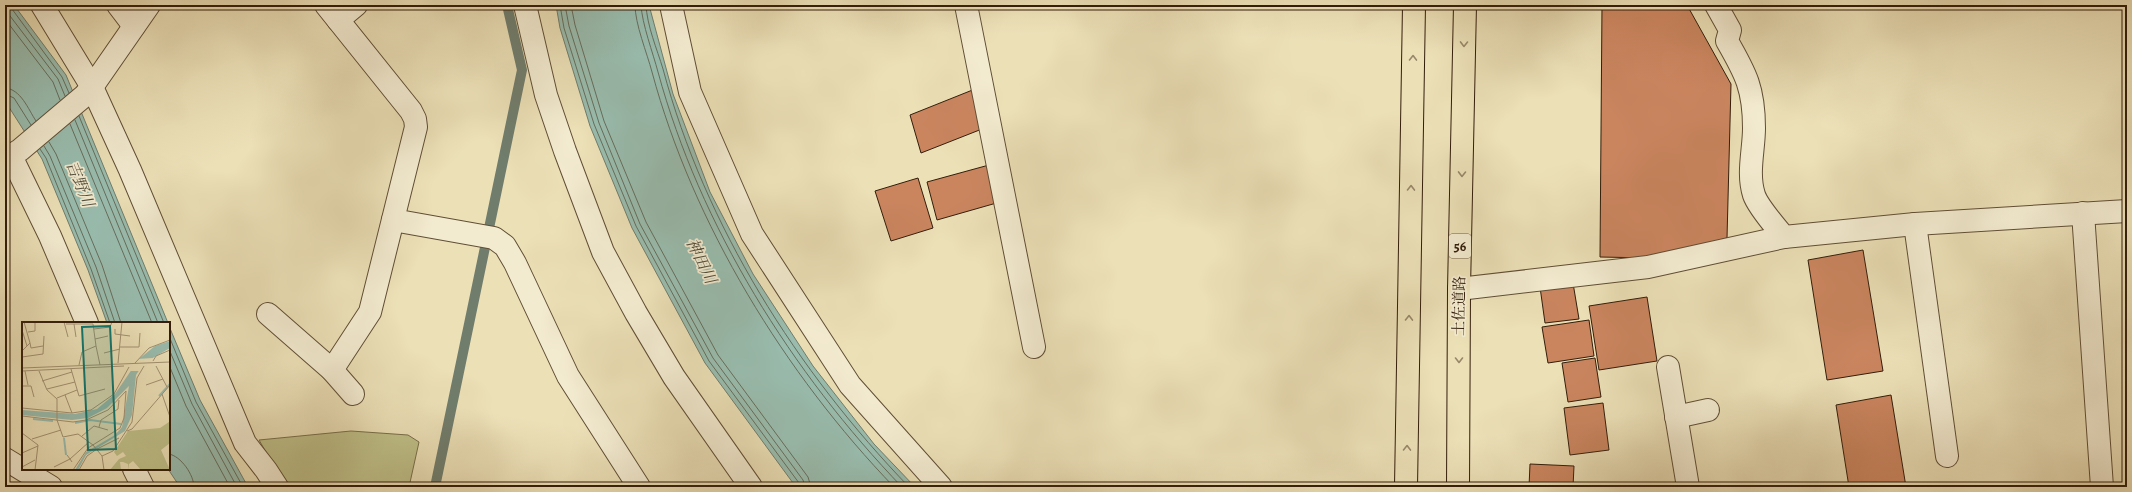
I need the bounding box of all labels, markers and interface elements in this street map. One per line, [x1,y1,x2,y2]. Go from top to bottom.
one-way arrow [1460,41,1469,47]
one-way arrow [1409,55,1417,61]
water label: 吉野川 [61,158,100,212]
one-way arrow [1458,171,1466,177]
one-way arrow [1407,185,1415,191]
road number: 56 [1449,234,1471,258]
water label: 神田川 [681,235,722,289]
street label: 土佐道路 [1448,276,1470,336]
one-way arrow [1405,315,1413,321]
inset map [22,322,170,470]
one-way arrow [1455,357,1463,363]
one-way arrow [1403,445,1411,451]

